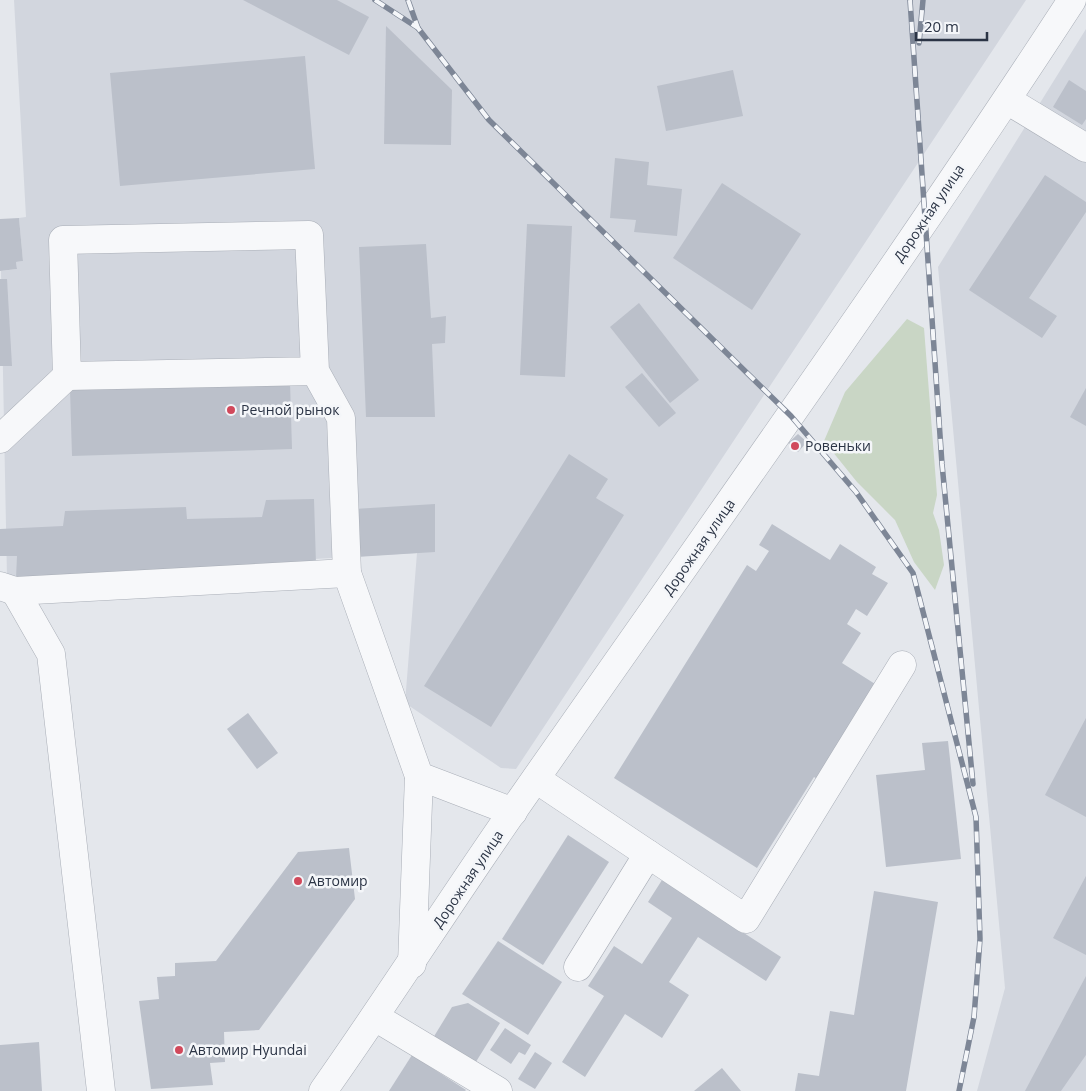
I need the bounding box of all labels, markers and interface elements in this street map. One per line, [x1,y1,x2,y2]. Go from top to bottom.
scale bar [916,10,987,42]
text: 20 m [924,16,959,36]
street label: Дорожная улица [889,160,968,265]
place label: Речной рынок [241,400,340,419]
marker: Речной рынок [225,404,237,416]
place label: Ровеньки [805,436,871,455]
marker: Ровеньки [789,440,801,452]
street label: Дорожная улица [658,495,739,599]
street label: Дорожная улица [428,826,507,931]
place label: Автомир [308,871,368,890]
marker: Автомир [292,875,304,887]
place label: Автомир Hyundai [189,1040,307,1059]
marker: Автомир Hyundai [173,1044,185,1056]

